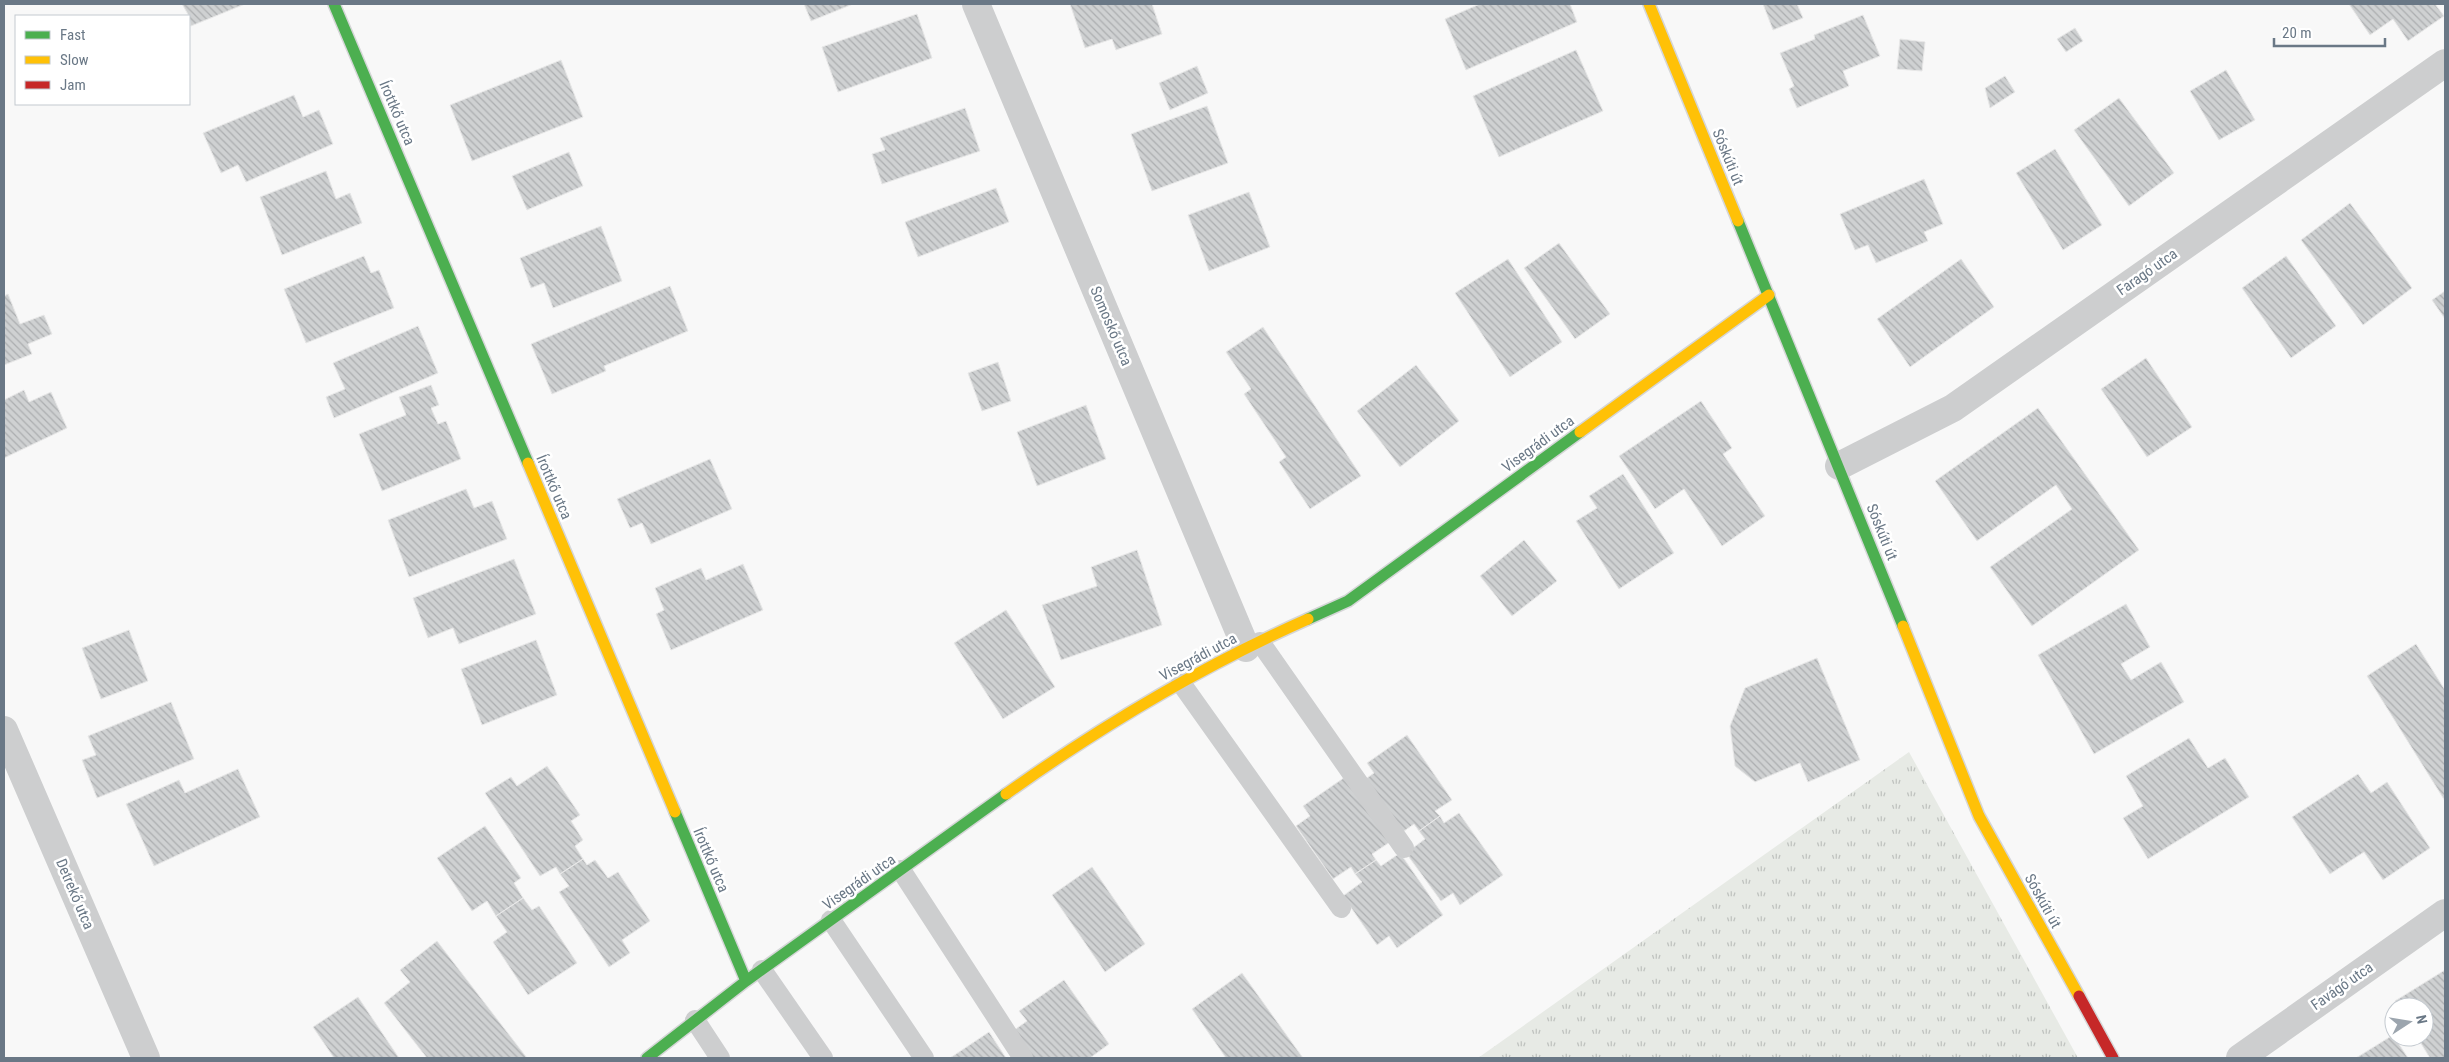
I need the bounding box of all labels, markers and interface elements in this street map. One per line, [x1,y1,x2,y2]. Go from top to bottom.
legend [15,15,190,105]
scale bar [2274,15,2385,47]
text: 20 m [2282,24,2312,42]
text: Fast [60,26,85,44]
text: Slow [60,51,89,69]
text: Jam [60,76,86,94]
street label: Írottkő utca [375,78,419,148]
street label: Sóskúti út [1709,126,1747,188]
street label: Faragó utca [2113,245,2181,299]
street label: Somoskő utca [1086,284,1136,368]
street label: Visegrádi utca [1498,412,1578,476]
street label: Írottkő utca [532,452,576,522]
street label: Sóskúti út [1863,501,1901,563]
street label: Visegrádi utca [1156,629,1240,685]
street label: Írottkő utca [689,825,733,895]
street label: Visegrádi utca [819,850,899,914]
street label: Detrekő utca [52,856,98,932]
street label: Sóskúti út [2021,871,2065,931]
street label: Favágó utca [2307,958,2377,1014]
north arrow [2384,997,2434,1047]
text: N [2413,1013,2430,1025]

